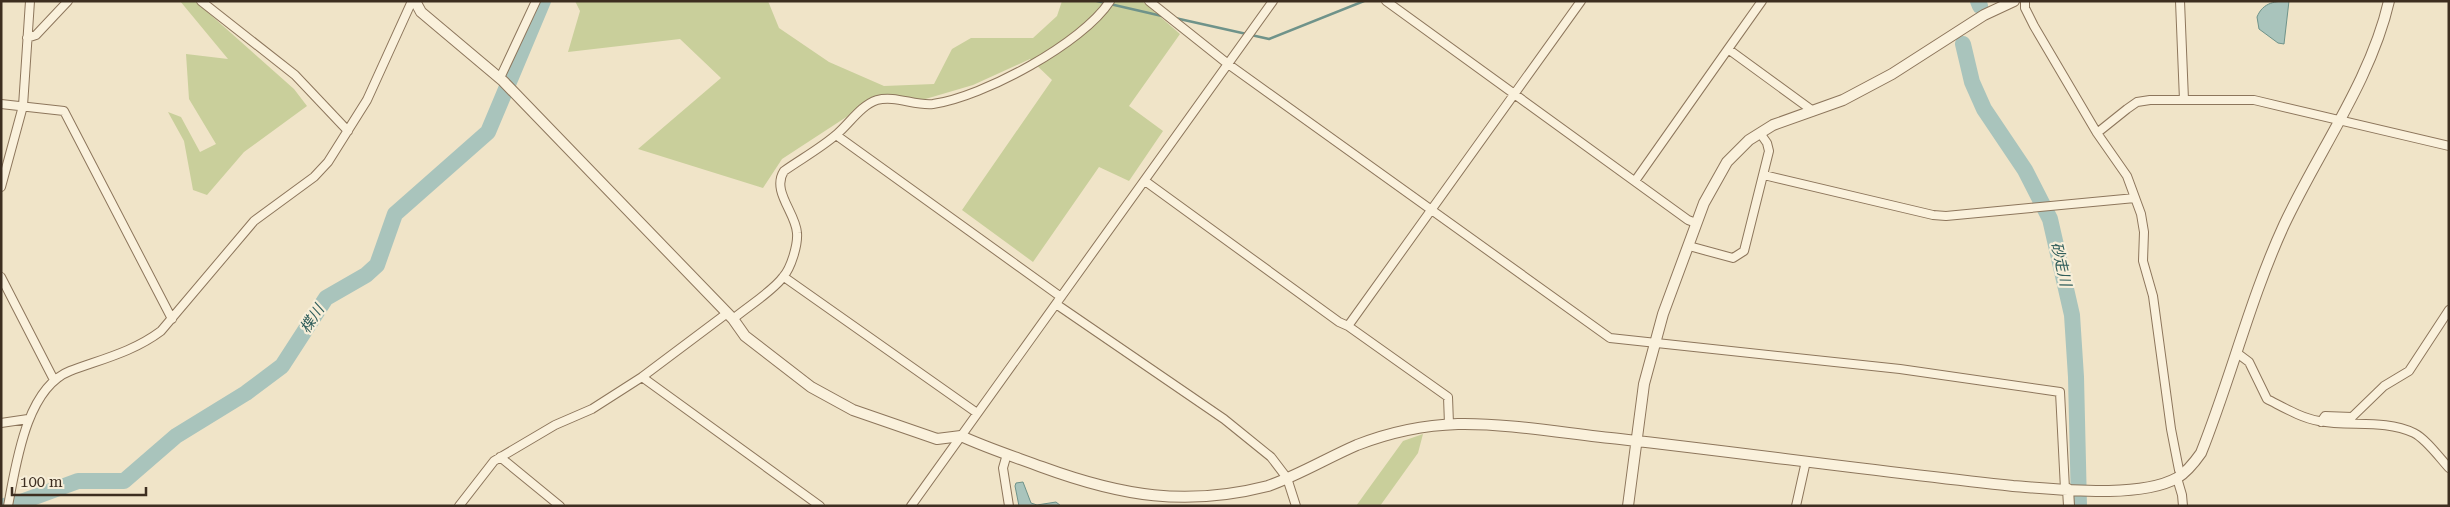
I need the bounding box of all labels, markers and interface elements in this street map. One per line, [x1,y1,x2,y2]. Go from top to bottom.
water label: 砂走川 [2047,240,2075,290]
water label: 楪川 [296,300,329,336]
scale bar [12,464,146,496]
text: 100 m [20,473,63,491]

